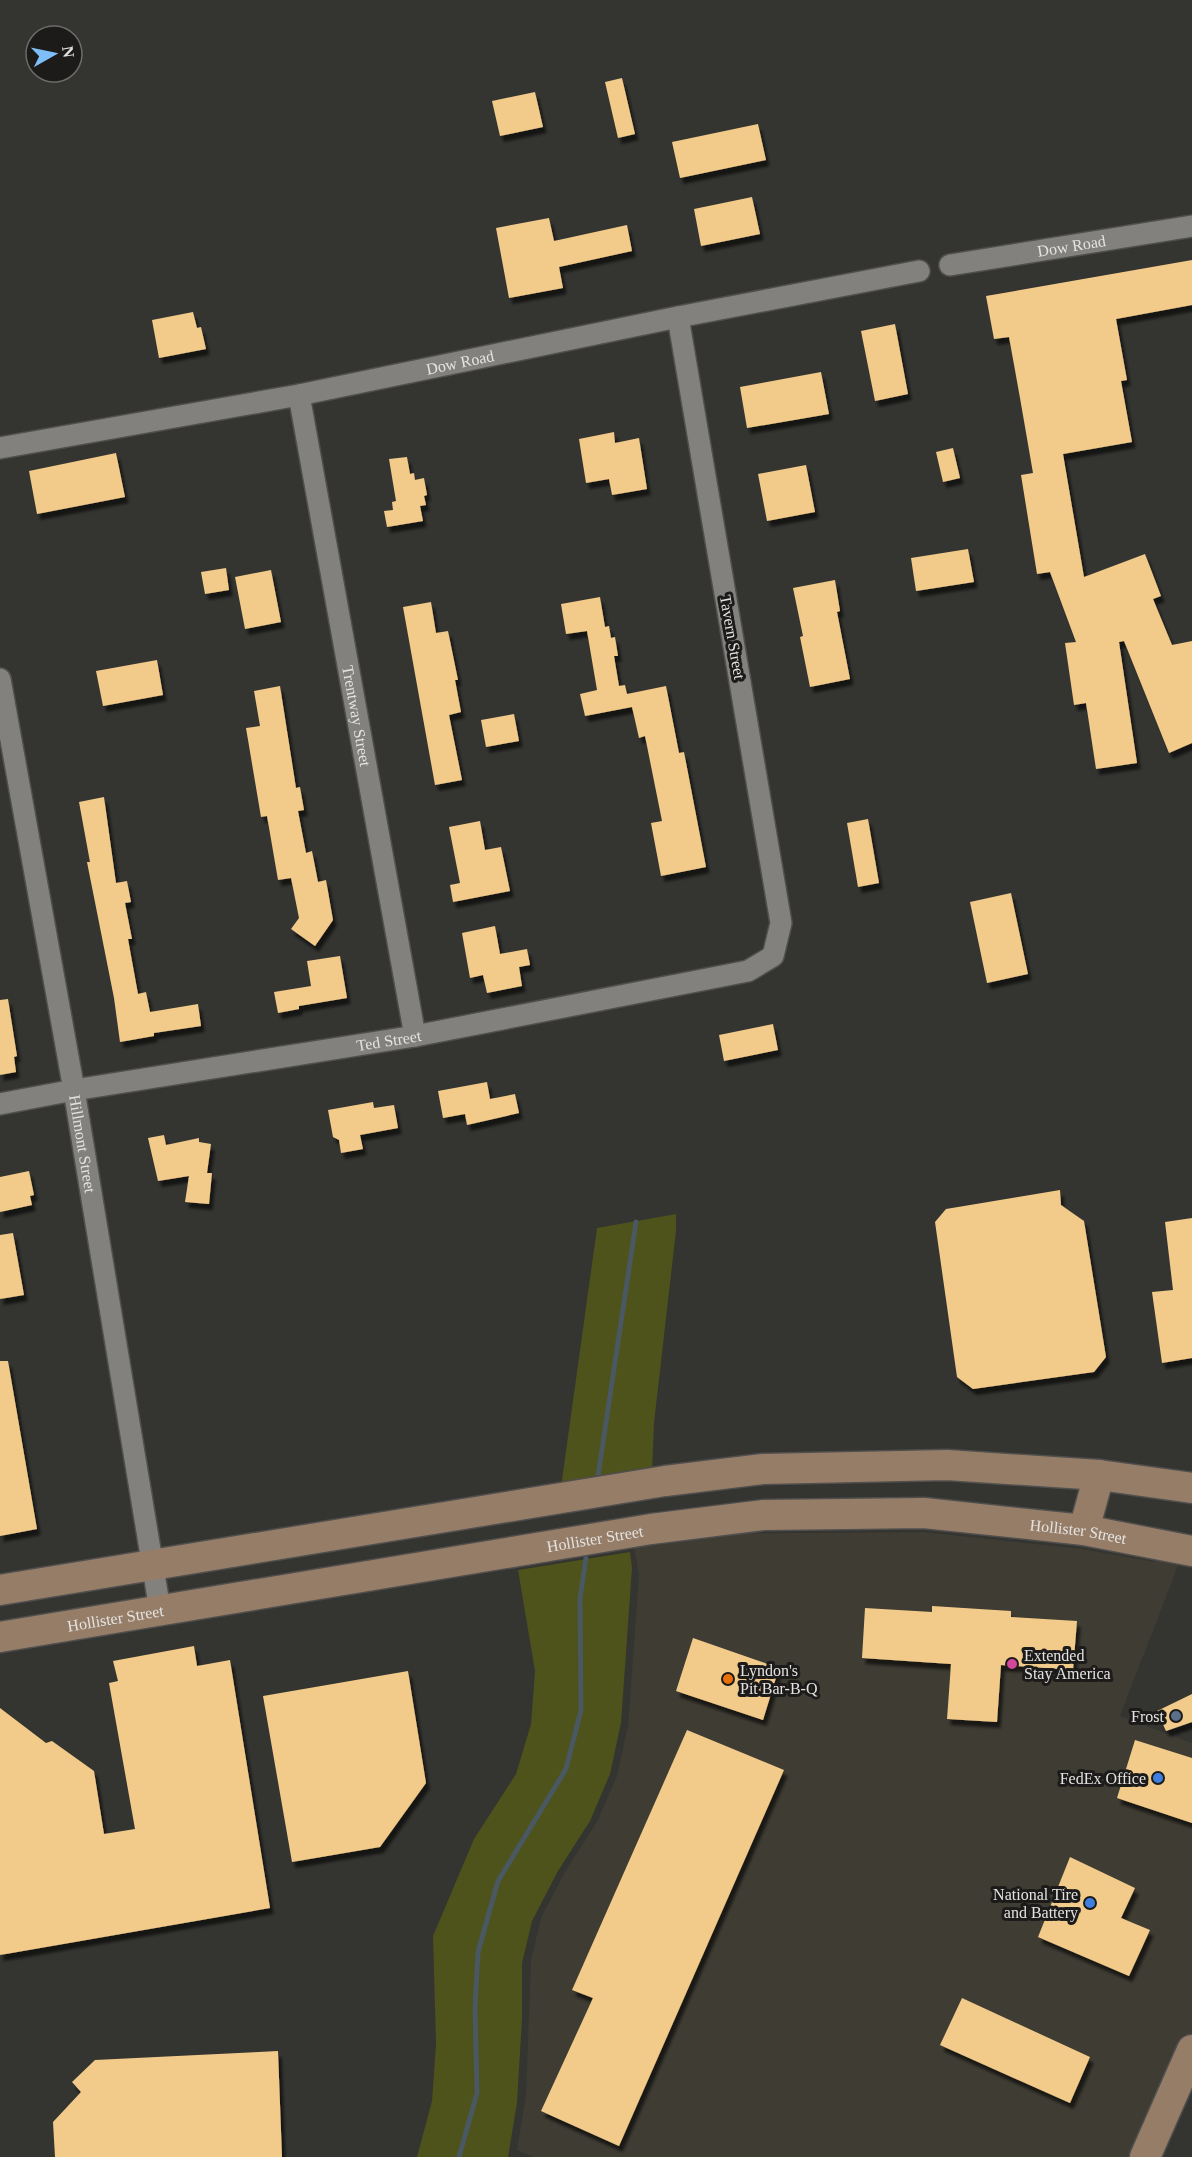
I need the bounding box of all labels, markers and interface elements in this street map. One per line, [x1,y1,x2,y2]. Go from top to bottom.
north arrow [24,24,84,84]
text: N [59,45,78,59]
street label: Dow Road [1036,232,1107,260]
street label: Dow Road [425,347,496,378]
street label: Tavern Street [717,594,748,681]
street label: Trentway Street [339,664,374,768]
street label: Ted Street [355,1027,423,1054]
street label: Hillmont Street [66,1093,99,1195]
street label: Hollister Street [1029,1516,1128,1547]
street label: Hollister Street [546,1522,645,1555]
street label: Hollister Street [66,1602,165,1635]
place label: Extended Stay America [1024,1647,1111,1683]
marker: Extended Stay America [1005,1657,1019,1671]
place label: Lyndon's Pit Bar-B-Q [740,1662,818,1697]
marker: Lyndon's Pit Bar-B-Q [721,1672,735,1686]
place label: Frost [1131,1708,1165,1725]
marker: Frost [1169,1709,1183,1723]
place label: FedEx Office [1060,1770,1146,1787]
marker: FedEx Office [1151,1771,1165,1785]
place label: National Tire and Battery [993,1886,1078,1922]
marker: National Tire and Battery [1083,1896,1097,1910]

